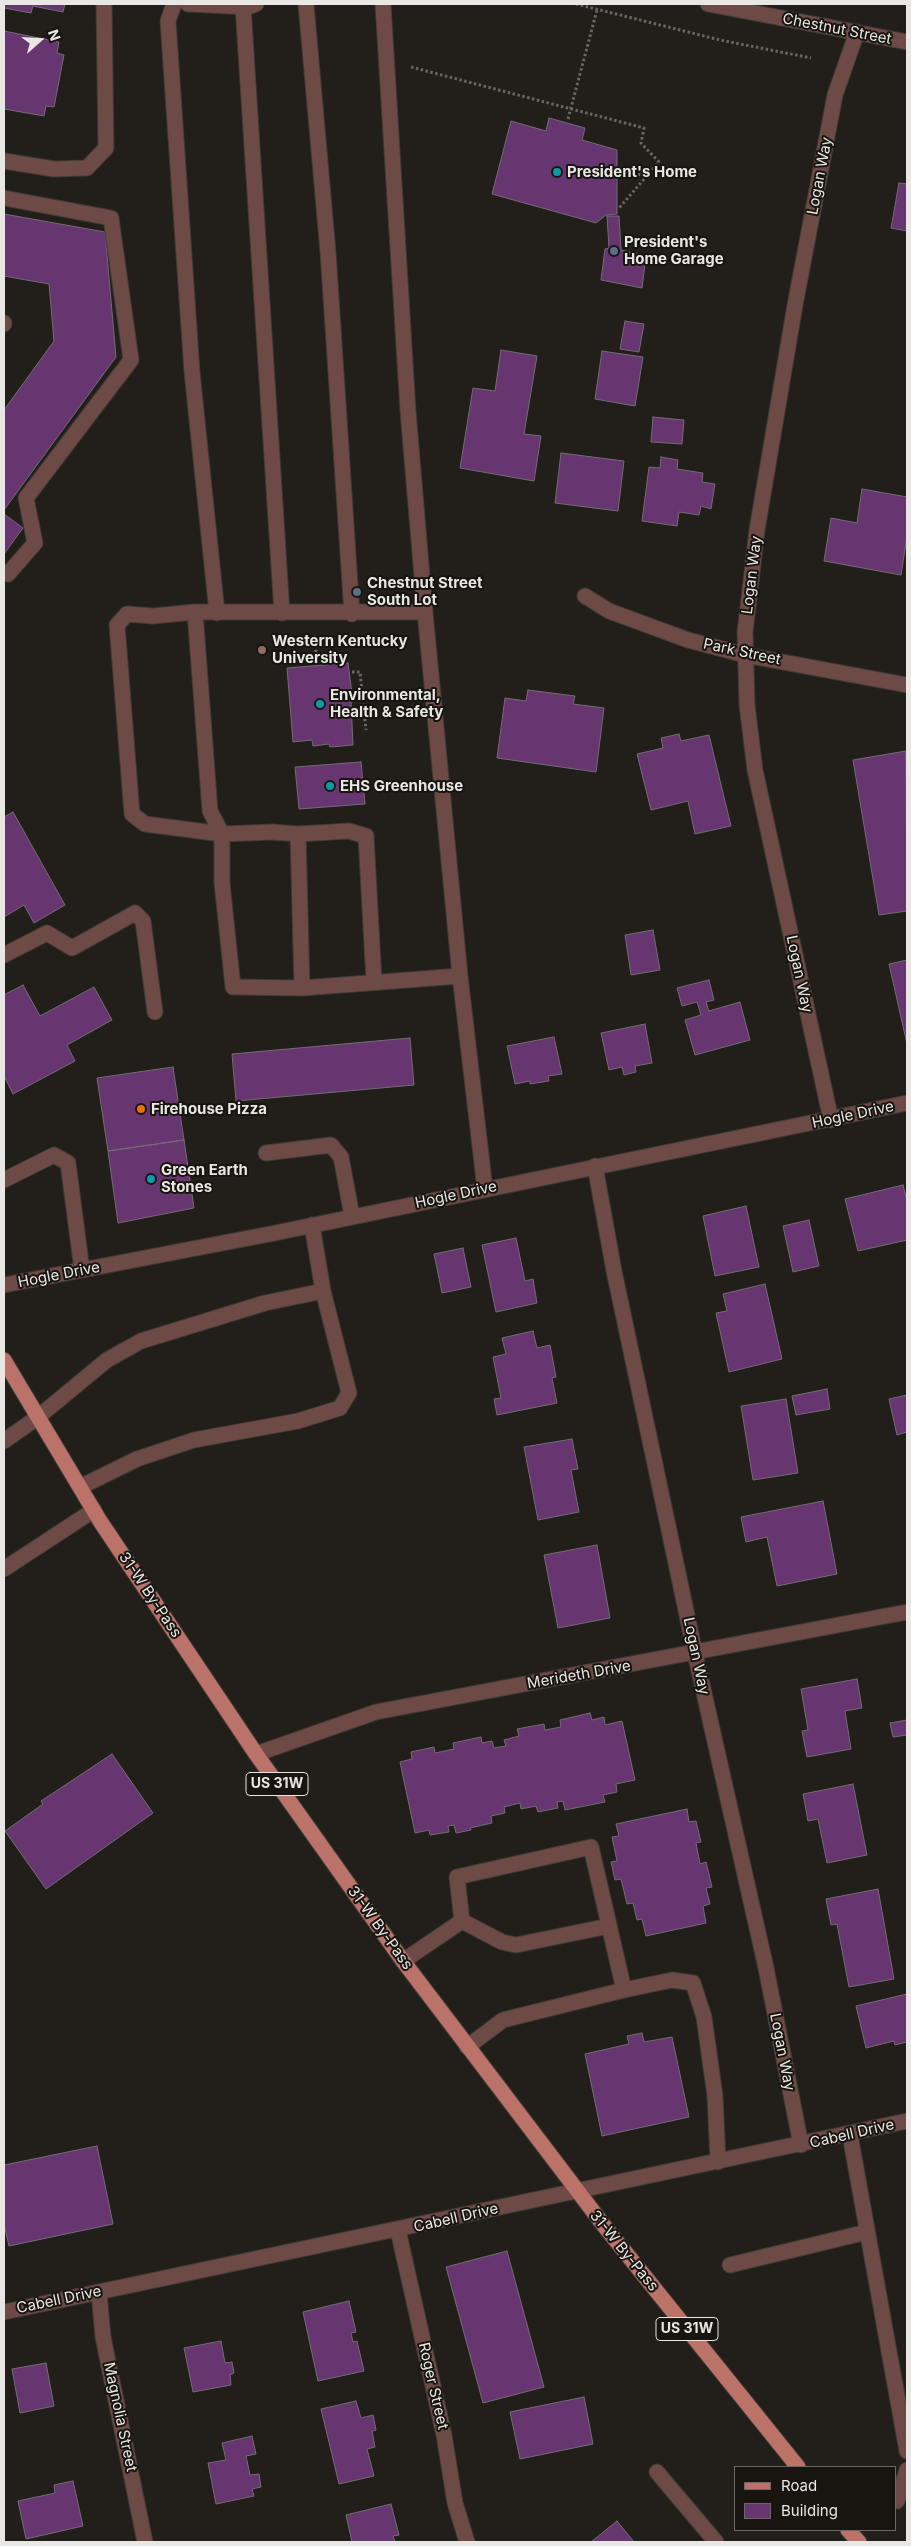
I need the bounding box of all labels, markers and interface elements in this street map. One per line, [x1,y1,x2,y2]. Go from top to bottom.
street label: Chestnut Street [781,10,893,48]
north arrow [15,15,65,65]
text: N [45,27,64,43]
street label: Logan Way [804,136,836,216]
place label: President's Home [567,163,697,181]
marker: President's Home [551,166,563,178]
place label: President's Home Garage [624,233,724,268]
marker: President's Home Garage [608,245,620,257]
street label: Logan Way [738,535,766,615]
place label: Chestnut Street South Lot [367,574,482,609]
marker: Chestnut Street South Lot [351,586,363,598]
place label: Western Kentucky University [272,632,408,667]
street label: Park Street [702,635,782,669]
marker: Western Kentucky University [256,644,268,656]
place label: Environmental, Health & Safety [330,686,443,721]
marker: Environmental, Health & Safety [314,698,326,710]
place label: EHS Greenhouse [340,777,463,795]
marker: EHS Greenhouse [324,780,336,792]
street label: Logan Way [782,934,816,1014]
street label: Hogle Drive [810,1098,896,1132]
place label: Firehouse Pizza [151,1100,267,1118]
marker: Firehouse Pizza [135,1103,147,1115]
place label: Green Earth Stones [161,1161,248,1196]
marker: Green Earth Stones [145,1173,157,1185]
street label: Hogle Drive [413,1178,499,1212]
street label: Hogle Drive [16,1258,102,1292]
street label: 31-W By-Pass [115,1549,185,1641]
street label: Logan Way [679,1616,713,1696]
street label: Merideth Drive [526,1657,632,1693]
road number: US 31W [246,1772,308,1796]
street label: 31-W By-Pass [344,1883,416,1973]
street label: Logan Way [766,2012,798,2092]
street label: Cabell Drive [808,2116,896,2152]
street label: Cabell Drive [412,2200,500,2236]
street label: 31-W By-Pass [586,2207,662,2295]
street label: Cabell Drive [15,2282,103,2318]
road number: US 31W [656,2318,718,2340]
street label: Roger Street [414,2341,452,2431]
street label: Magnolia Street [100,2361,140,2473]
legend [734,2466,896,2531]
text: Road [781,2476,817,2495]
text: Building [781,2501,838,2520]

